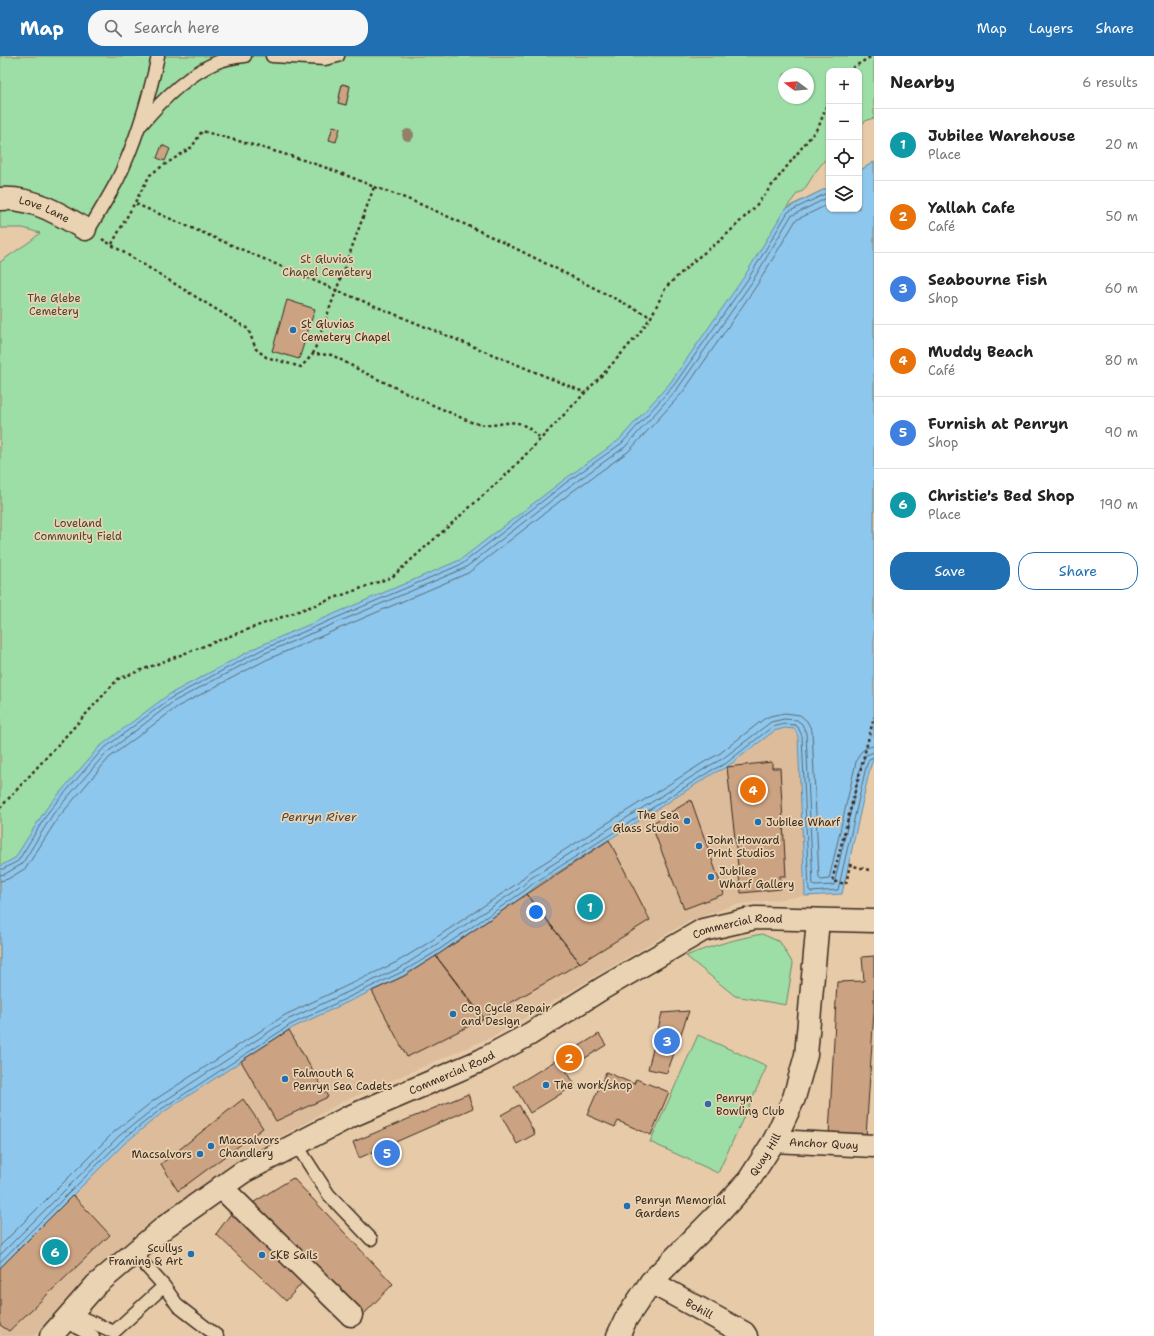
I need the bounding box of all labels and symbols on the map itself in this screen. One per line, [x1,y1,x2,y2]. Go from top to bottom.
north arrow [778,68,814,104]
street label: Love Lane [18,193,72,226]
park label: St Gluvias Chapel Cemetery [282,252,372,280]
park label: The Glebe Cemetery [27,291,81,319]
place label: St Gluvias Cemetery Chapel [301,317,391,345]
marker: St Gluvias Cemetery Chapel [288,325,298,335]
park label: Loveland Community Field [34,516,122,544]
pin: 4 [740,775,766,805]
place label: The Sea Glass Studio [613,808,679,836]
water label: Penryn River [281,809,357,825]
place label: Jubilee Wharf [766,815,841,830]
marker: The Sea Glass Studio [682,816,692,826]
marker: Jubilee Wharf [753,817,763,827]
place label: John Howard Print Studios [707,833,780,861]
marker: John Howard Print Studios [694,841,704,851]
place label: Jubilee Wharf Gallery [719,864,794,892]
marker: Jubilee Wharf Gallery [706,872,716,882]
pin: 1 [577,892,603,922]
your location [526,902,546,922]
street label: Commercial Road [690,911,783,943]
place label: Cog Cycle Repair and Design [461,1001,550,1029]
marker: Cog Cycle Repair and Design [448,1009,458,1019]
pin: 3 [654,1026,680,1056]
pin: 2 [556,1043,582,1073]
street label: Commercial Road [407,1047,498,1098]
place label: Falmouth & Penryn Sea Cadets [293,1066,393,1094]
marker: Falmouth & Penryn Sea Cadets [280,1074,290,1084]
place label: The work/shop [554,1078,632,1093]
marker: The work/shop [541,1080,551,1090]
place label: Penryn Bowling Club [716,1091,785,1119]
marker: Penryn Bowling Club [703,1099,713,1109]
street label: Quay Hill [746,1130,785,1179]
place label: Macsalvors Chandlery [219,1133,279,1161]
street label: Anchor Quay [789,1135,859,1153]
pin: 5 [374,1138,400,1168]
marker: Macsalvors Chandlery [206,1141,216,1151]
place label: Macsalvors [132,1147,192,1162]
marker: Macsalvors [195,1149,205,1159]
place label: Penryn Memorial Gardens [635,1193,726,1221]
marker: Penryn Memorial Gardens [622,1201,632,1211]
pin: 6 [42,1237,68,1267]
place label: Scullys Framing & Art [108,1241,183,1269]
place label: SKB Sails [270,1248,318,1263]
marker: Scullys Framing & Art [186,1249,196,1259]
marker: SKB Sails [257,1250,267,1260]
street label: Bohill [682,1295,716,1323]

